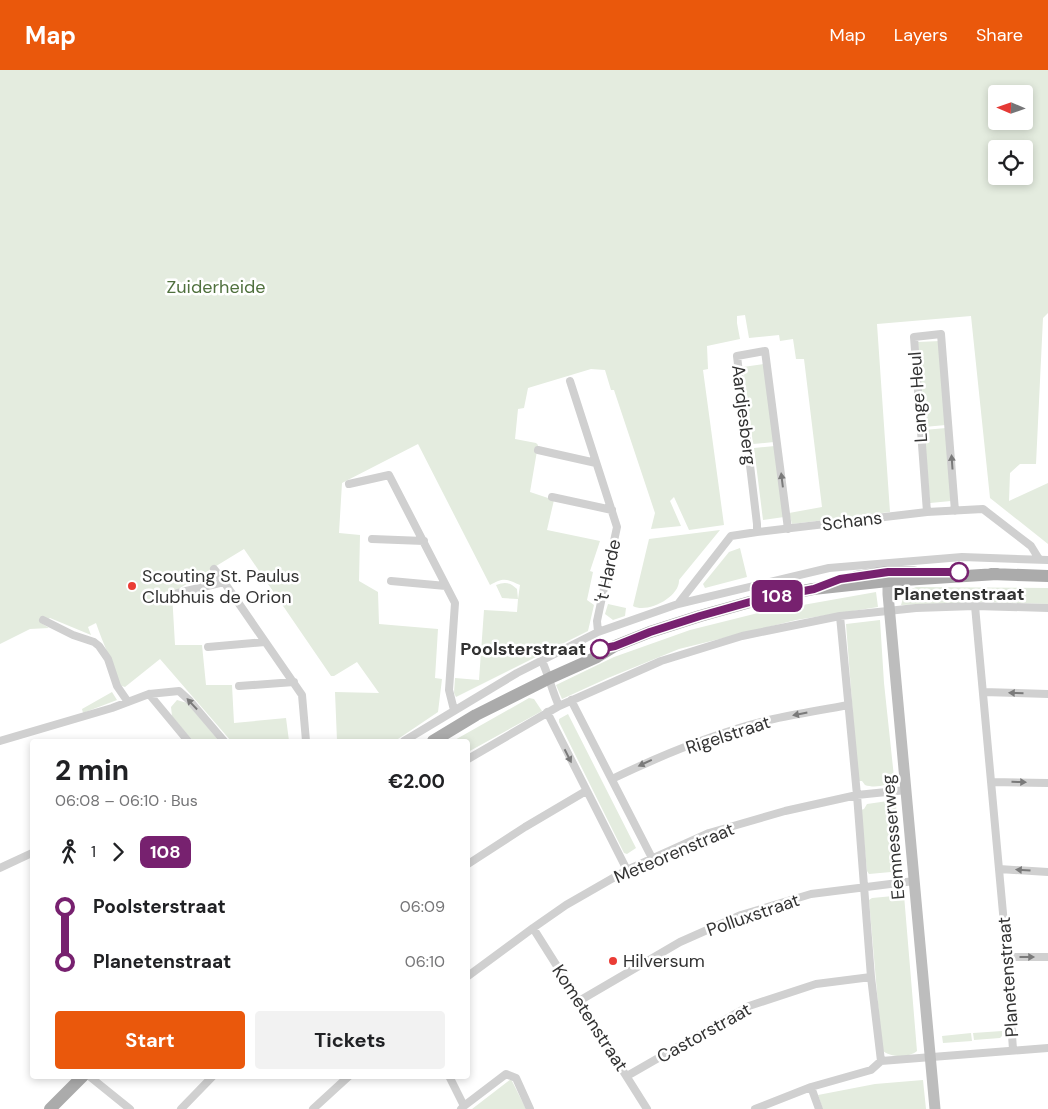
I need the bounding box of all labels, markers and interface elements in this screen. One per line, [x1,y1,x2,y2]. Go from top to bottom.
text: Map [25,20,76,51]
text: Map [830,23,866,47]
text: Layers [894,23,948,47]
text: Share [976,23,1023,47]
north arrow [988,85,1032,130]
map controls [988,85,1033,185]
button: locate [988,140,1033,185]
park label: Zuiderheide [167,275,265,299]
street label: Lange Heul [903,351,933,443]
street label: Aardjesberg [726,364,762,466]
one-way arrow [947,454,955,470]
one-way arrow [778,472,786,488]
street label: Schans [821,505,883,537]
street label: 't Harde [590,537,626,605]
marker: Planetenstraat [949,562,969,582]
place label: Scouting St. Paulus Clubhuis de Orion [142,564,300,609]
marker: Scouting St. Paulus Clubhuis de Orion [126,580,138,592]
line badge: 108 [748,580,806,612]
place label: Planetenstraat [894,582,1024,606]
text: 108 [762,584,792,608]
place label: Poolsterstraat [460,637,586,661]
marker: Poolsterstraat [590,639,610,659]
one-way arrow [1007,689,1023,697]
one-way arrow [186,699,198,711]
street label: Rigelstraat [683,710,773,760]
one-way arrow [792,710,808,718]
one-way arrow [564,748,572,763]
text: 2 min [55,752,129,789]
one-way arrow [638,759,652,767]
text: €2.00 [388,769,445,794]
street label: Eemnesserweg [876,773,910,901]
one-way arrow [1012,779,1028,787]
text: 06:08 – 06:10 · Bus [55,790,198,811]
street label: Meteorenstraat [610,817,738,889]
icon: walk [55,838,83,866]
icon: forward [104,838,132,866]
text: 108 [150,840,181,864]
text: 1 [91,841,96,862]
one-way arrow [1015,866,1031,874]
street label: Polluxstraat [703,888,803,942]
text: Poolsterstraat [93,894,226,919]
text: 06:09 [400,896,445,917]
street label: Planetenstraat [992,916,1024,1038]
text: Planetenstraat [93,949,231,974]
place label: Hilversum [623,949,705,973]
text: 06:10 [405,951,445,972]
one-way arrow [1020,953,1036,961]
marker: Hilversum [607,955,619,967]
street label: Kometenstraat [547,960,633,1076]
street label: Castorstraat [653,997,755,1069]
button: Start [55,1011,245,1069]
button: Tickets [255,1011,445,1069]

